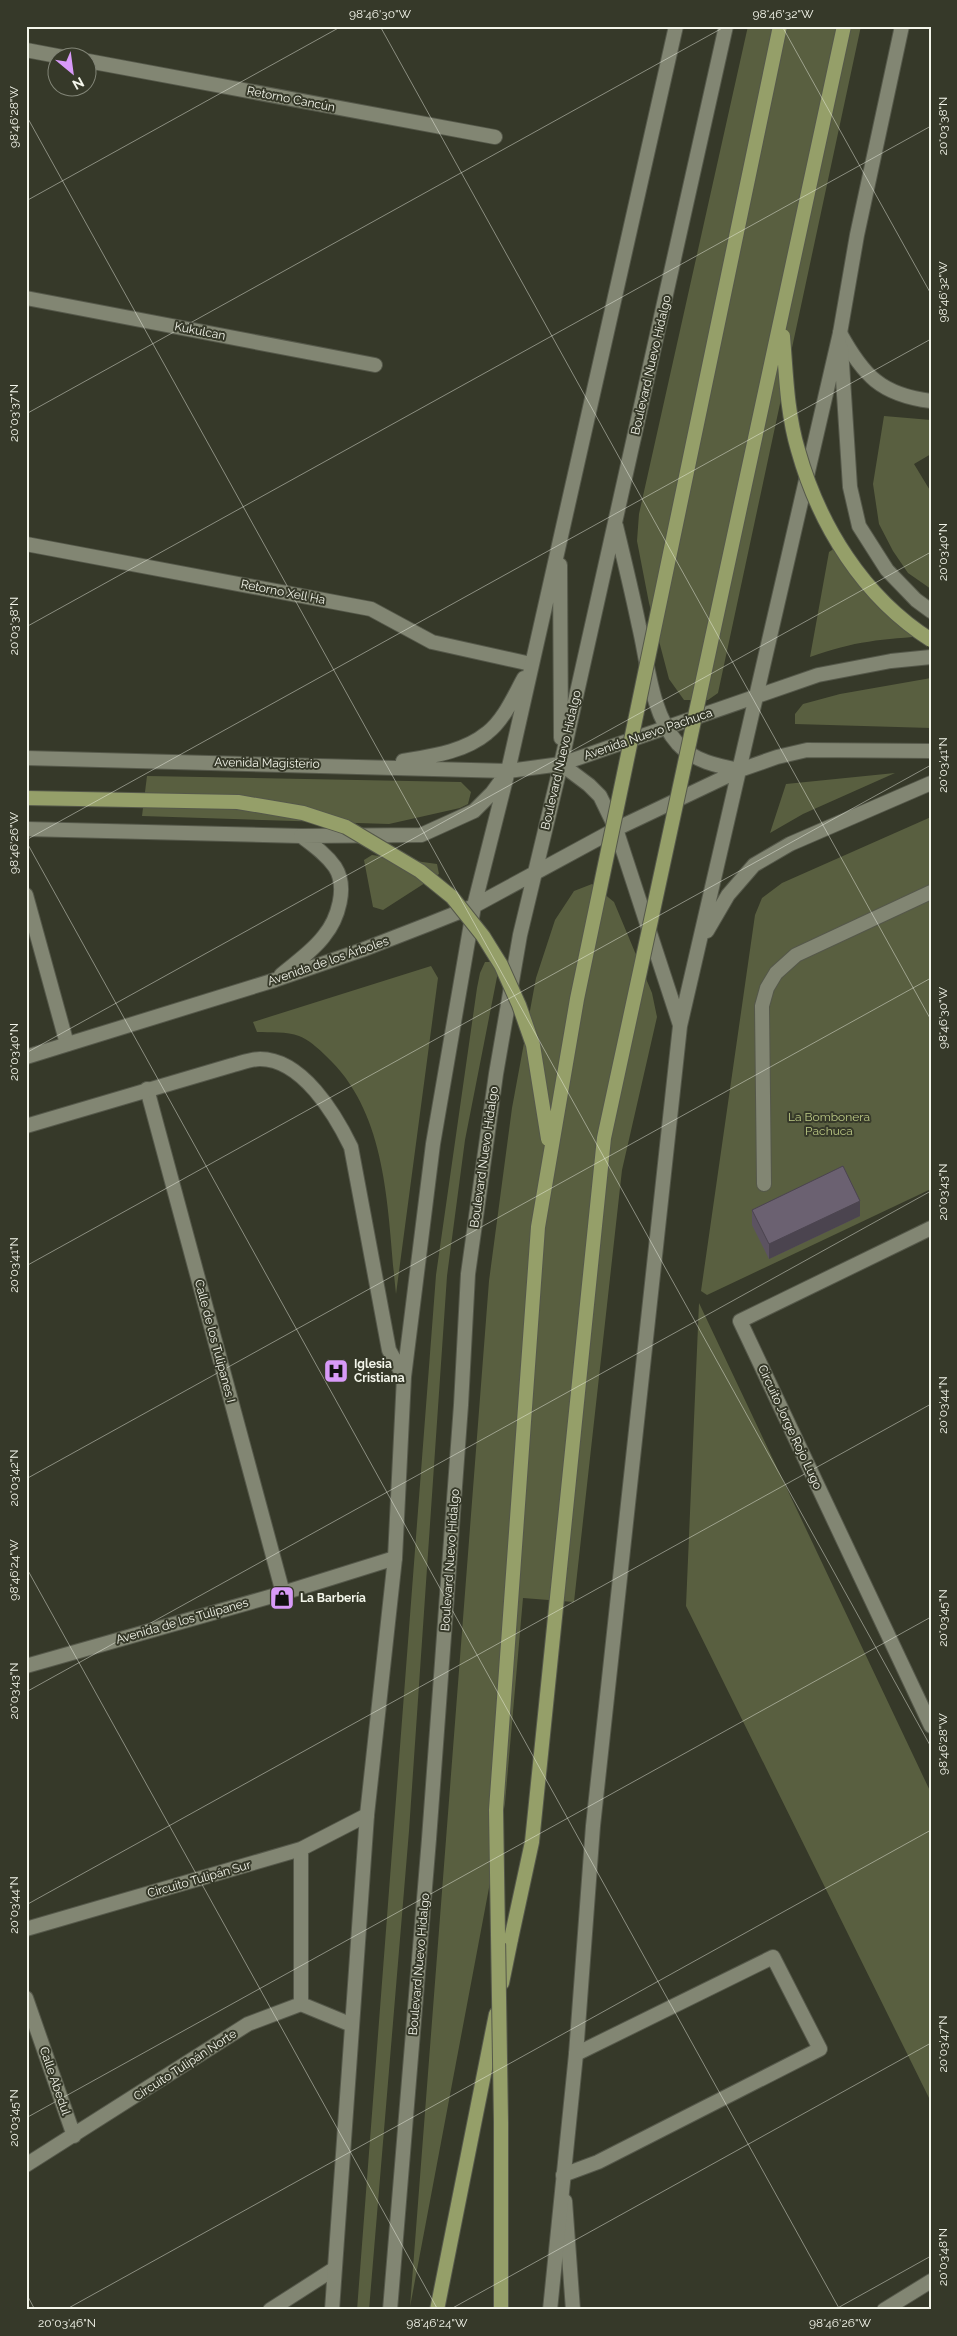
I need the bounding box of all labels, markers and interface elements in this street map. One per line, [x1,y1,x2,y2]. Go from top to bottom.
text: 98°46'30"W [349,7,412,21]
text: 98°46'32"W [752,7,814,21]
north arrow [48,48,98,98]
text: N [70,74,87,93]
street label: Retorno Cancún [246,84,336,114]
text: 98°46'28"W [7,86,21,148]
text: 20°03'38"N [936,97,950,155]
text: 98°46'32"W [936,261,950,323]
street label: Boulevard Nuevo Hidalgo [628,294,674,436]
street label: Kukulcan [173,319,227,343]
text: 20°03'37"N [7,384,21,442]
text: 20°03'40"N [936,523,950,581]
street label: Retorno Xell Ha [240,577,326,607]
text: 20°03'38"N [7,597,21,655]
street label: Boulevard Nuevo Hidalgo [538,689,584,831]
street label: Avenida Nuevo Pachuca [582,705,714,763]
text: 20°03'41"N [936,737,950,793]
street label: Avenida Magisterio [214,755,320,771]
text: 98°46'26"W [7,812,21,874]
street label: Avenida de los Árboles [266,934,391,988]
text: 98°46'30"W [936,986,950,1049]
text: 20°03'40"N [7,1023,21,1081]
street label: Boulevard Nuevo Hidalgo [467,1085,501,1229]
park label: La Bombonera Pachuca [788,1110,870,1138]
text: 20°03'43"N [936,1163,950,1221]
text: 20°03'41"N [7,1237,21,1293]
street label: Calle de los Tulipanes I [192,1278,238,1404]
place label: Iglesia Cristiana [354,1357,405,1385]
hospital icon: Iglesia Cristiana [323,1358,349,1384]
street label: Circuito Jorge Rojo Lugo [755,1363,825,1491]
text: 20°03'44"N [936,1376,950,1434]
text: 20°03'42"N [7,1449,21,1507]
street label: Boulevard Nuevo Hidalgo [438,1488,462,1632]
text: 98°46'24"W [7,1539,21,1601]
shop icon: La Barbería [269,1585,295,1611]
text: 20°03'45"N [936,1589,950,1647]
place label: La Barbería [300,1591,366,1605]
street label: Avenida de los Tulipanes [114,1595,250,1647]
text: 20°03'43"N [7,1662,21,1720]
text: 98°46'28"W [936,1713,950,1775]
street label: Circuito Tulipán Sur [146,1857,253,1900]
text: 20°03'44"N [7,1876,21,1934]
street label: Boulevard Nuevo Hidalgo [406,1892,432,2036]
text: 20°03'47"N [936,2015,950,2073]
street label: Circuito Tulipán Norte [131,2027,239,2103]
street label: Calle Abedul [37,2045,73,2118]
text: 20°03'45"N [7,2089,21,2147]
text: 20°03'48"N [936,2228,950,2286]
text: 20°03'46"N [38,2316,96,2330]
text: 98°46'24"W [406,2316,468,2330]
text: 98°46'26"W [809,2316,871,2330]

